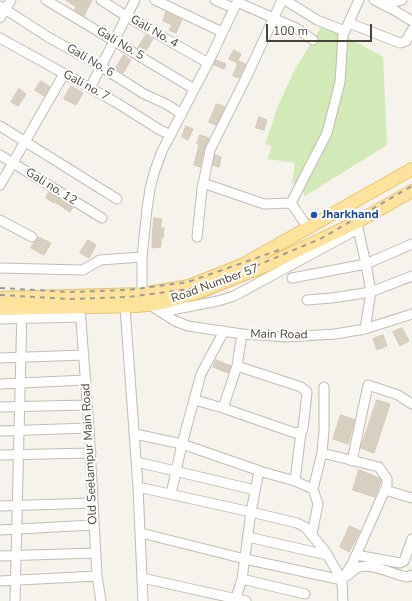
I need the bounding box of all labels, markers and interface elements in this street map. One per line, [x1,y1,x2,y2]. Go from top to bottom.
street label: Gali No. 4 [128,13,180,51]
scale bar [268,16,374,42]
text: 100 m [273,23,308,39]
street label: Gali No. 5 [94,24,146,64]
street label: Gali No. 6 [64,41,116,81]
street label: Gali no. 7 [60,67,112,105]
street label: Gali no. 12 [23,166,79,208]
place label: Jharkhand [322,208,379,222]
marker: Jharkhand [309,210,319,220]
street label: Road Number 57 [169,261,261,307]
street label: Main Road [250,327,308,343]
street label: Old Seelampur Main Road [79,383,101,525]

